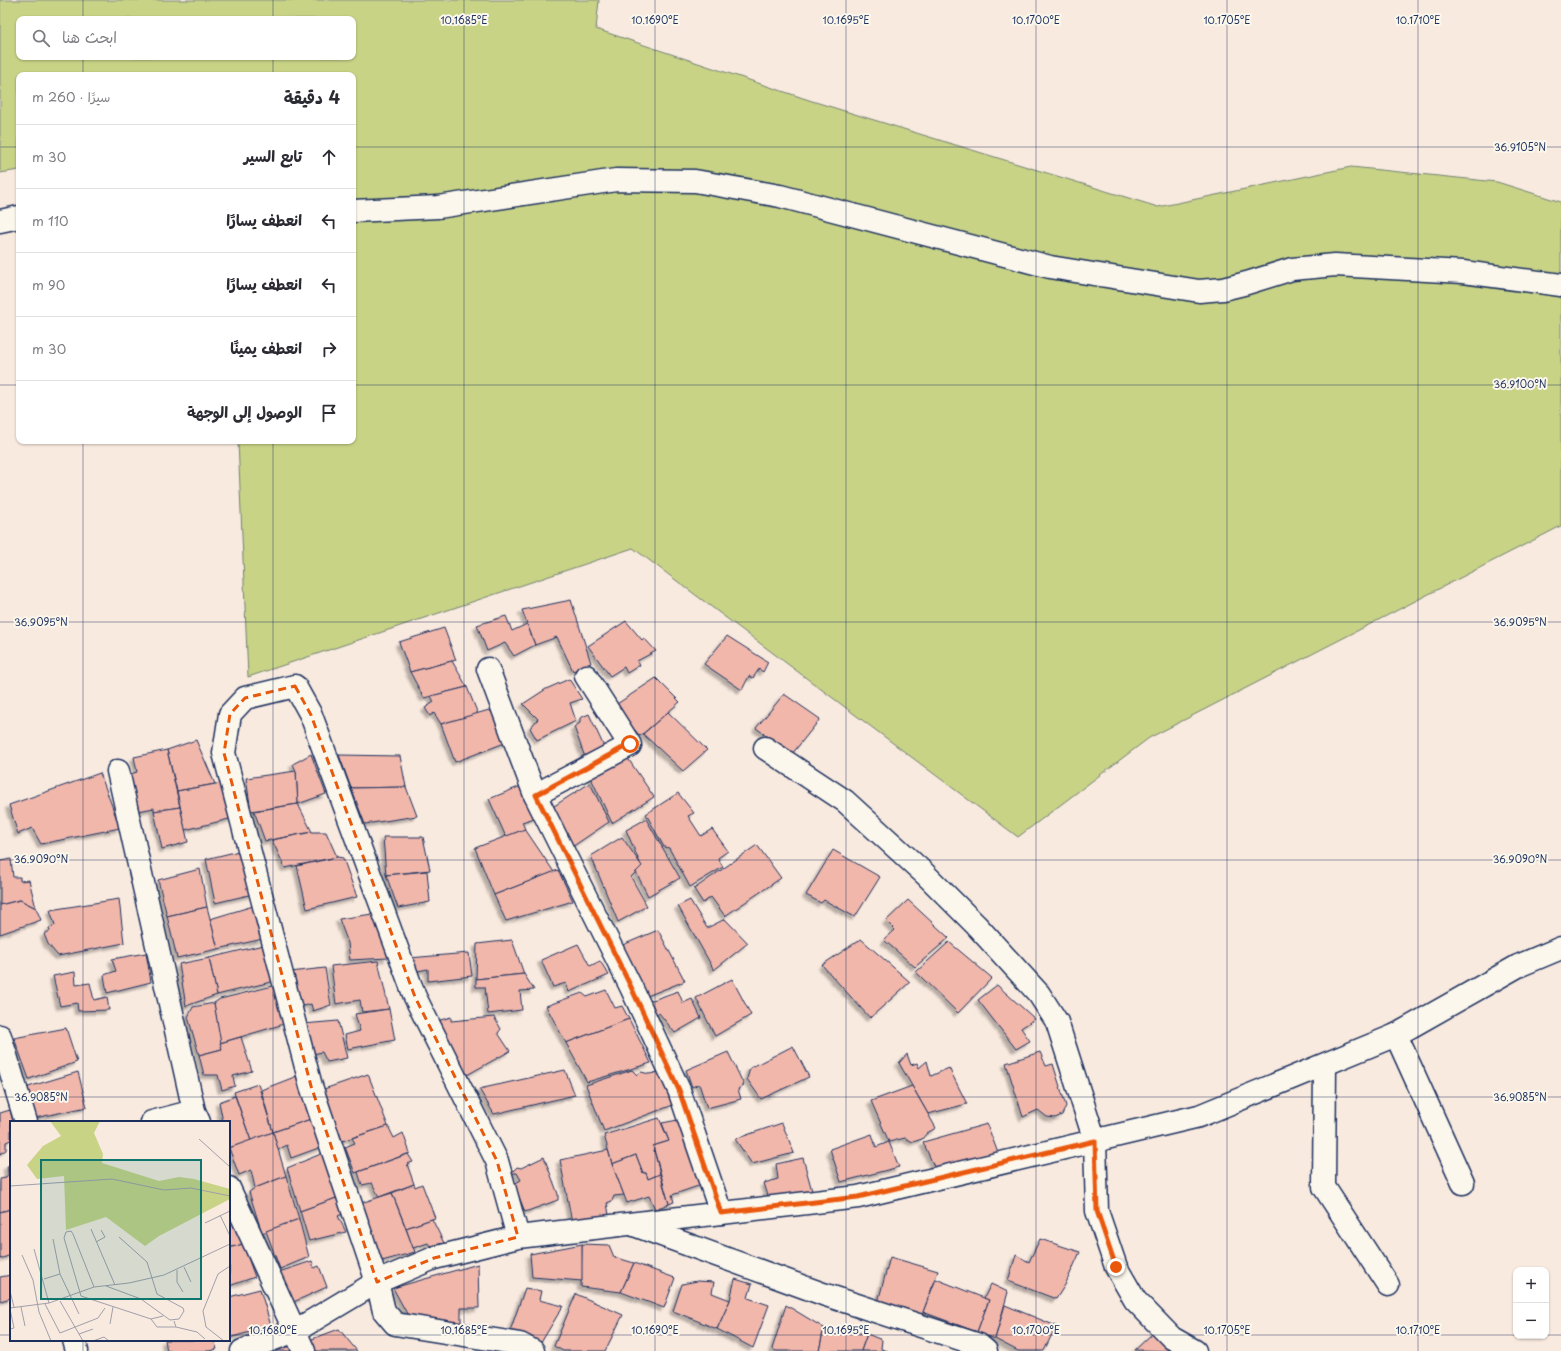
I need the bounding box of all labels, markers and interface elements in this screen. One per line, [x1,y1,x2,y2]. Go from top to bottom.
text: 10.1685°E [440,12,488,27]
text: 10.1690°E [631,12,679,27]
text: 10.1695°E [823,12,869,27]
text: 10.1700°E [1012,12,1060,27]
text: 10.1705°E [1203,12,1251,27]
text: 10.1710°E [1396,12,1440,27]
search box [16,16,356,60]
text: ابحث هنا [62,25,117,48]
icon: search [30,27,52,49]
text: 4 دقيقة [284,84,340,110]
text: سيرًا · 260 m [32,87,110,106]
text: 36.9105°N [1494,139,1546,154]
text: تابع السير [244,144,302,167]
icon: ahead [318,146,340,168]
text: 30 m [32,147,66,166]
text: انعطف يسارًا [226,208,302,231]
icon: left [318,210,340,232]
text: 110 m [32,211,68,230]
text: انعطف يسارًا [226,272,302,295]
icon: left [318,274,340,296]
text: 90 m [32,275,65,294]
text: انعطف يمينًا [230,336,302,359]
icon: right [318,338,340,360]
text: 30 m [32,339,66,358]
text: 36.9100°N [1493,376,1547,391]
text: الوصول إلى الوجهة [187,400,302,423]
icon: arrive [318,402,340,424]
text: 36.9095°N [14,614,68,629]
text: 36.9095°N [1493,614,1547,629]
route start [621,735,639,753]
text: 36.9090°N [14,851,68,866]
text: 36.9090°N [1493,851,1547,866]
text: 36.9085°N [14,1089,68,1104]
text: 36.9085°N [1493,1089,1547,1104]
inset map [10,1121,230,1341]
route end [1107,1258,1125,1276]
map controls [1513,1267,1549,1339]
button: + [1513,1267,1549,1303]
button: − [1513,1303,1549,1339]
text: 10.1680°E [249,1322,297,1337]
text: 10.1685°E [440,1322,488,1337]
text: 10.1690°E [631,1322,679,1337]
text: 10.1695°E [823,1322,869,1337]
text: 10.1700°E [1012,1322,1060,1337]
text: 10.1705°E [1203,1322,1251,1337]
text: 10.1710°E [1396,1322,1440,1337]

